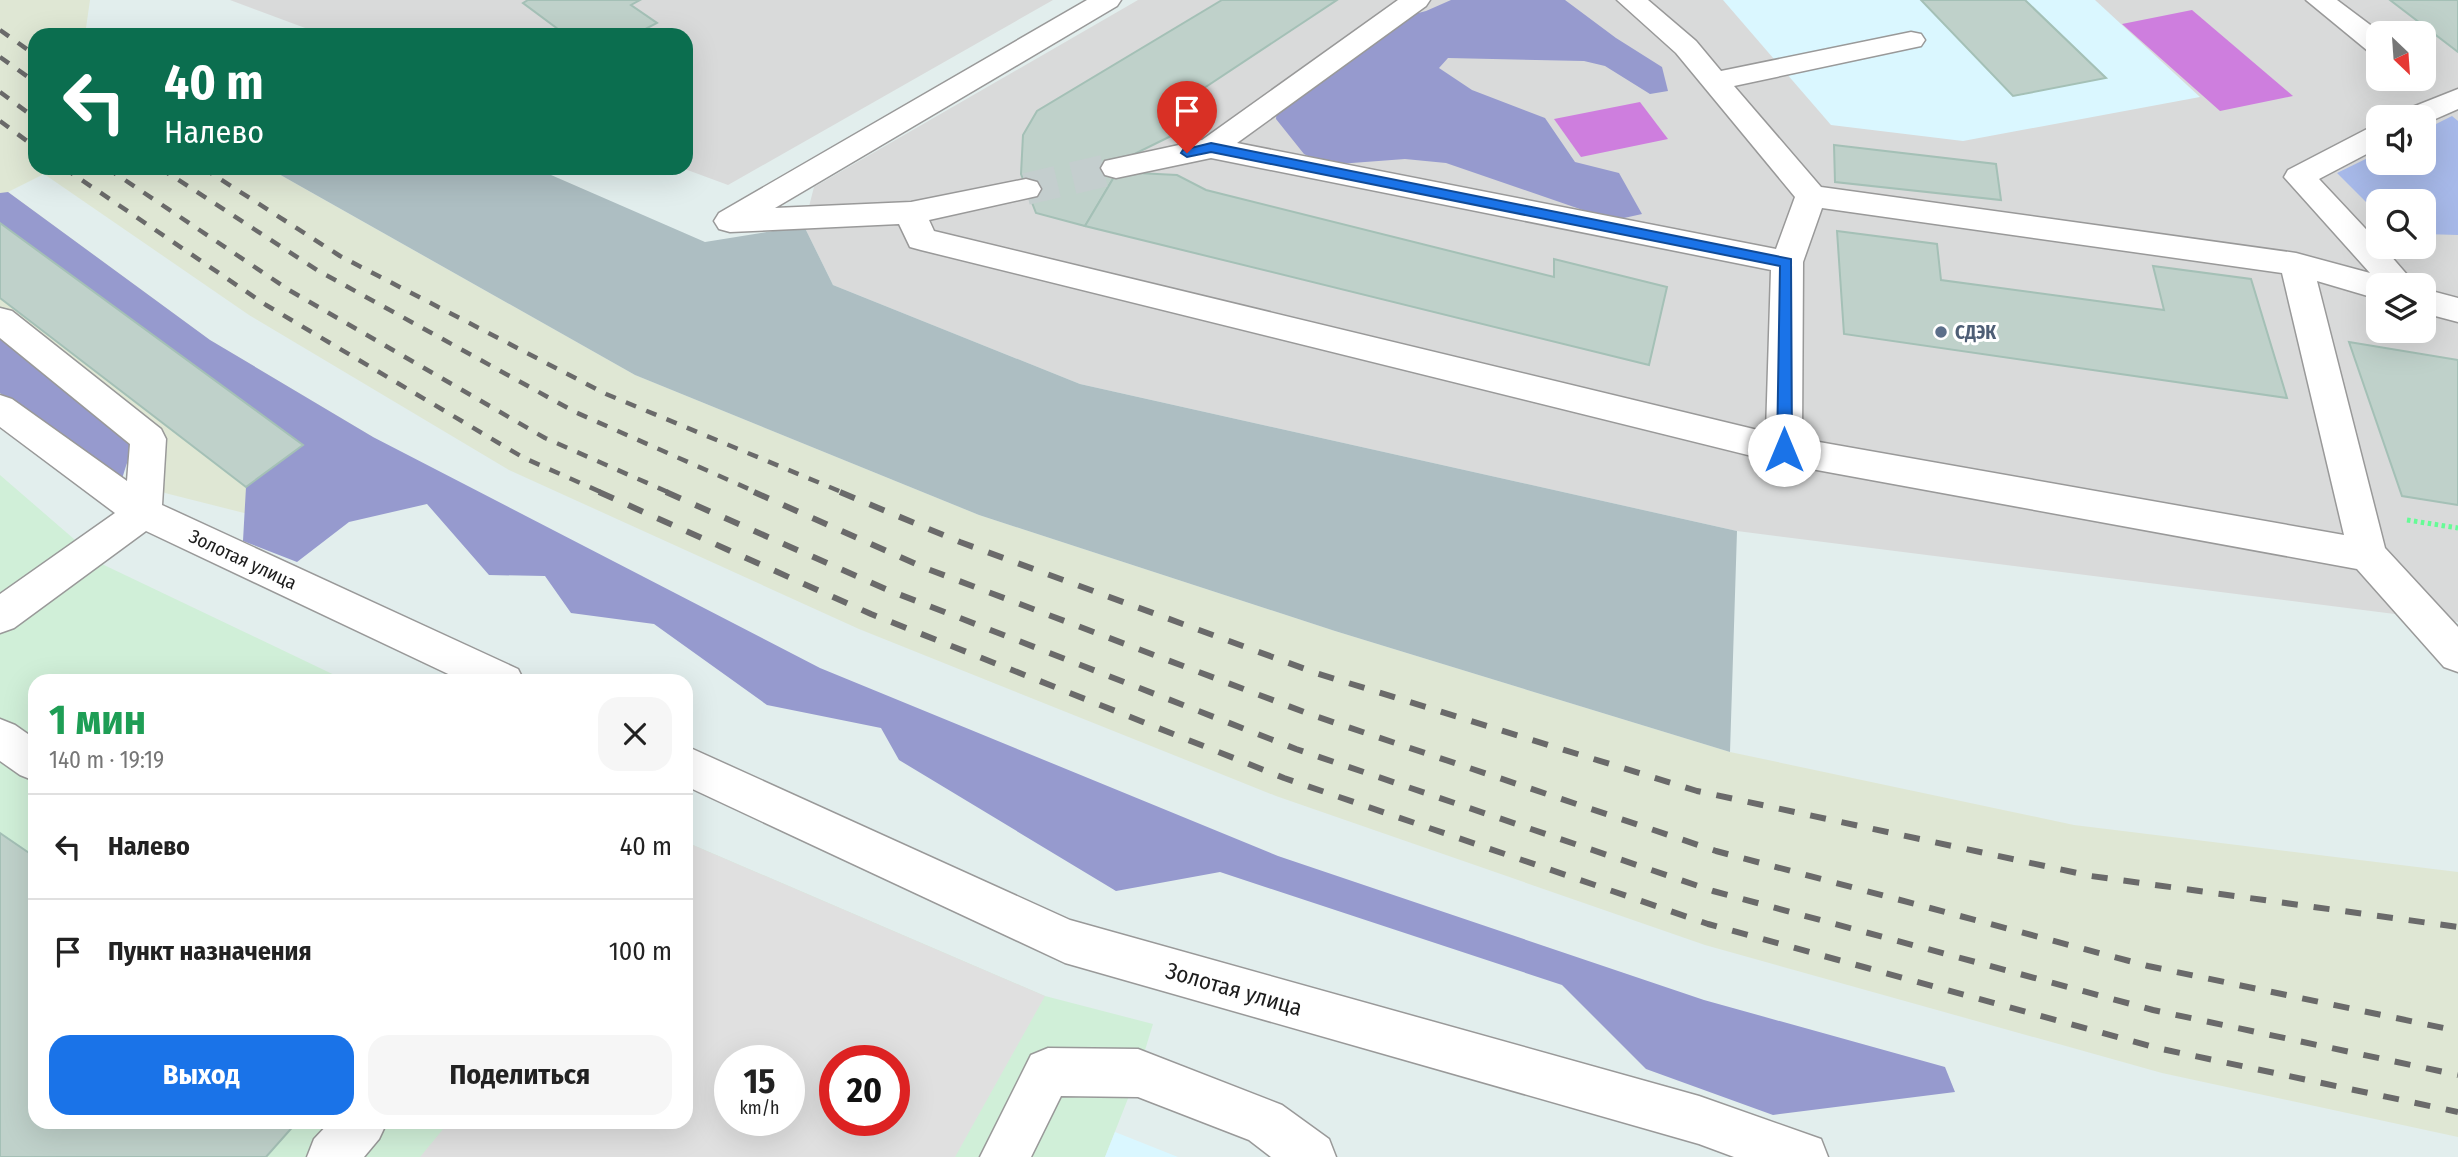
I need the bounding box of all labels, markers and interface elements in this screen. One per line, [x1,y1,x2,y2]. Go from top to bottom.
north arrow [2366,21,2436,91]
map controls [2366,21,2436,343]
text: 40 m [164,53,264,112]
icon: left [49,56,140,147]
pin [1157,81,1217,153]
icon: arrive [1168,92,1206,130]
button: sound [2366,105,2436,175]
text: Налево [164,113,264,151]
button: search [2366,189,2436,259]
button: layers [2366,273,2436,343]
place label: СДЭК [1955,321,1996,344]
marker: СДЭК [1933,324,1949,340]
position arrow [1747,413,1821,487]
street label: Золотая улица [185,525,300,594]
text: 1 мин [49,695,146,745]
button: close [598,697,672,771]
text: 140 m · 19:19 [49,746,164,774]
icon: left [49,828,87,866]
text: Налево [108,831,190,862]
text: 40 m [620,831,672,862]
icon: arrive [49,933,87,971]
text: Пункт назначения [108,936,312,967]
text: 100 m [609,936,672,967]
street label: Золотая улица [1163,956,1305,1022]
button: Выход [49,1035,354,1115]
button: Поделиться [368,1035,672,1115]
speed limit sign: 20 [819,1045,910,1136]
text: 15 [743,1060,775,1102]
text: km/h [739,1097,780,1119]

